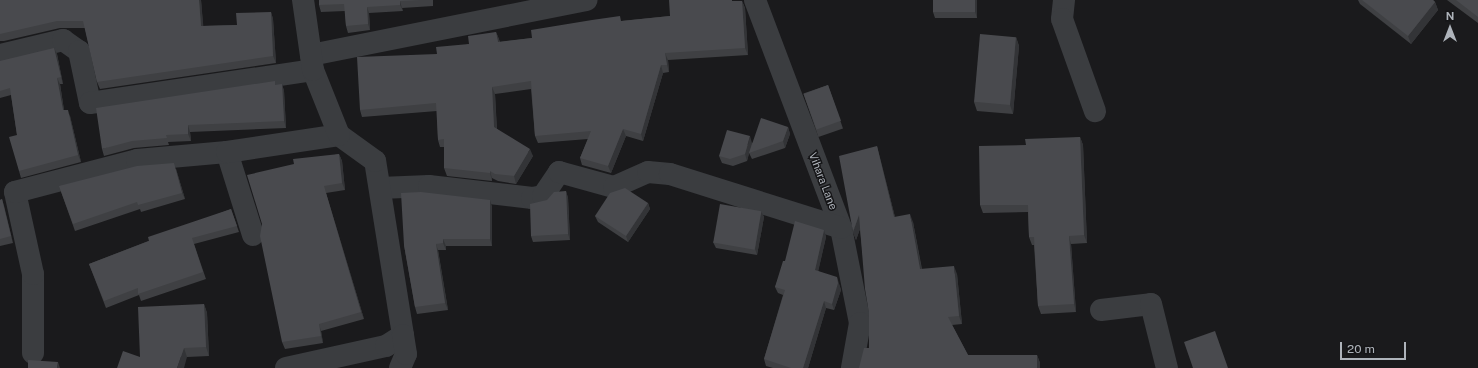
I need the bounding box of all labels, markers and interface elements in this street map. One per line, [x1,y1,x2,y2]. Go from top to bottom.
north arrow [1430,8,1470,48]
text: N [1446,10,1454,22]
street label: Vihara Lane [806,150,840,212]
scale bar [1342,334,1408,360]
text: 20 m [1347,342,1375,356]

